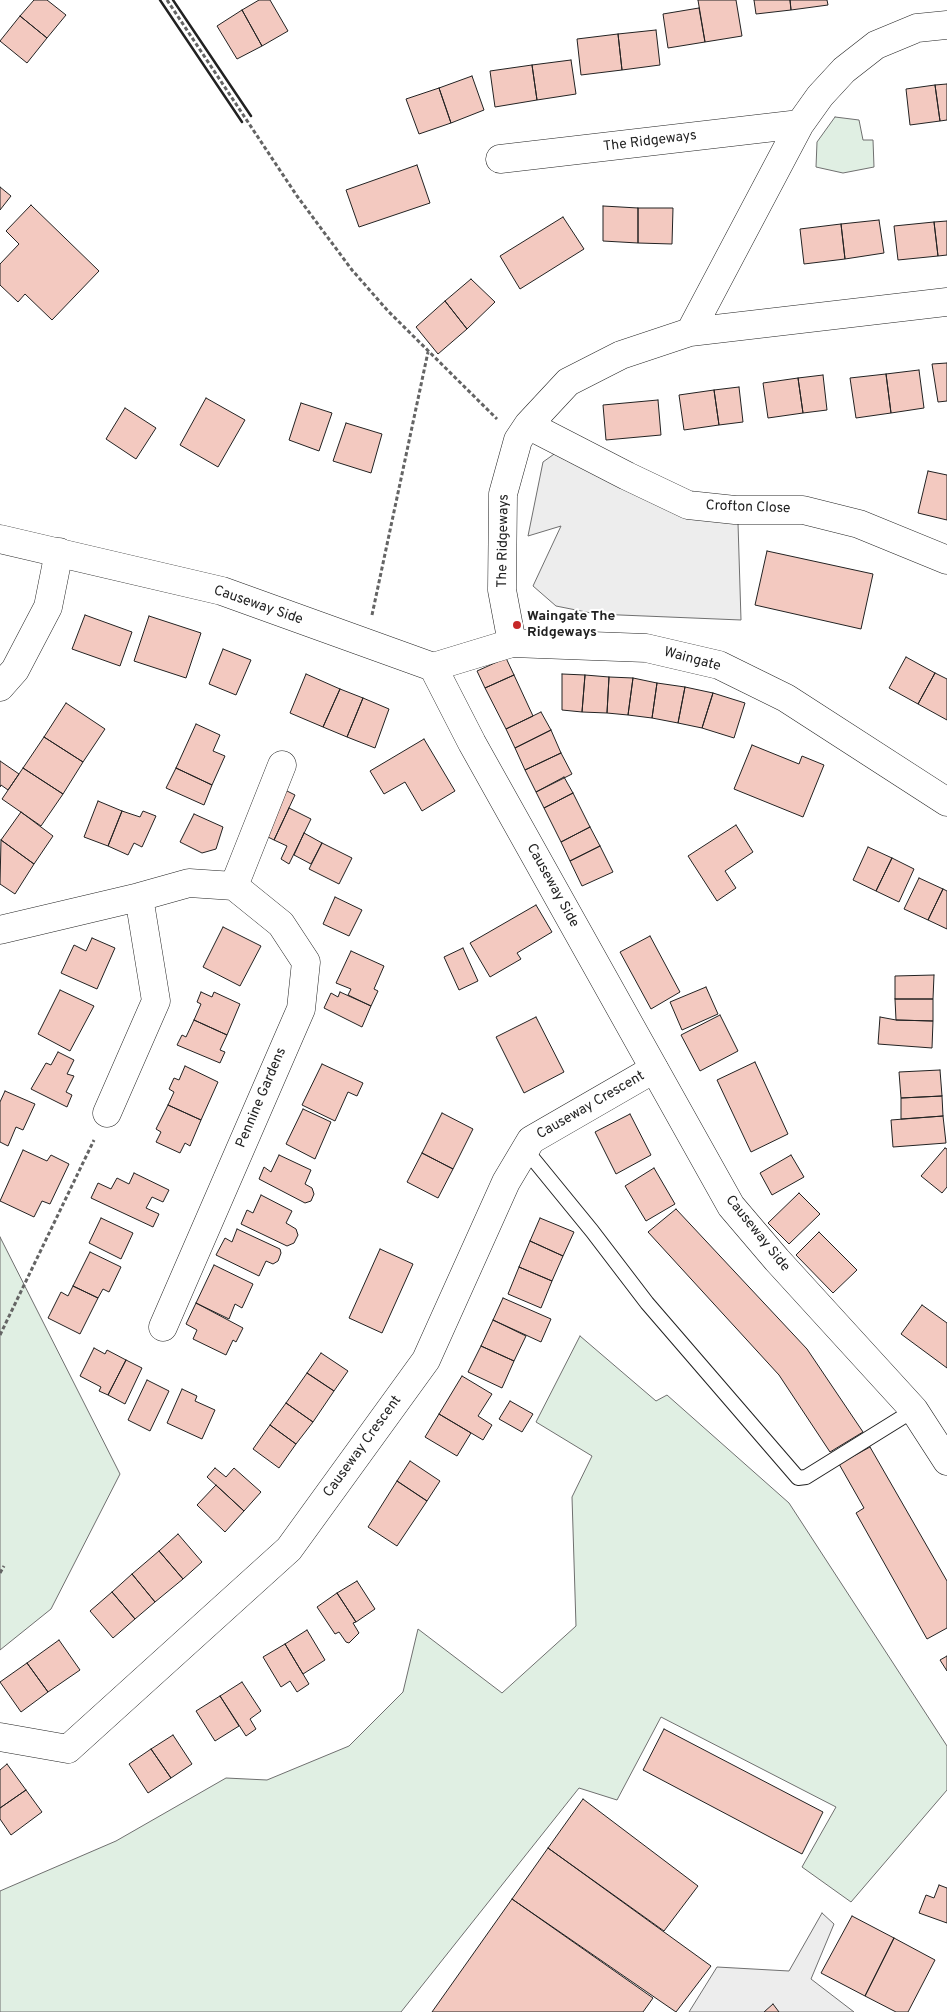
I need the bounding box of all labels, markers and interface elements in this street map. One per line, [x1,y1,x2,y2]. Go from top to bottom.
street label: The Ridgeways [602,128,698,156]
street label: The Ridgeways [495,494,513,588]
street label: Crofton Close [705,498,791,518]
street label: Causeway Side [211,583,305,629]
place label: Waingate The Ridgeways [527,609,615,642]
marker: Waingate The Ridgeways [511,619,523,631]
street label: Waingate [662,644,722,676]
street label: Causeway Side [522,841,582,931]
street label: Pennine Gardens [233,1045,291,1151]
street label: Causeway Crescent [534,1068,648,1144]
street label: Causeway Side [721,1192,793,1276]
street label: Causeway Crescent [320,1393,406,1501]

